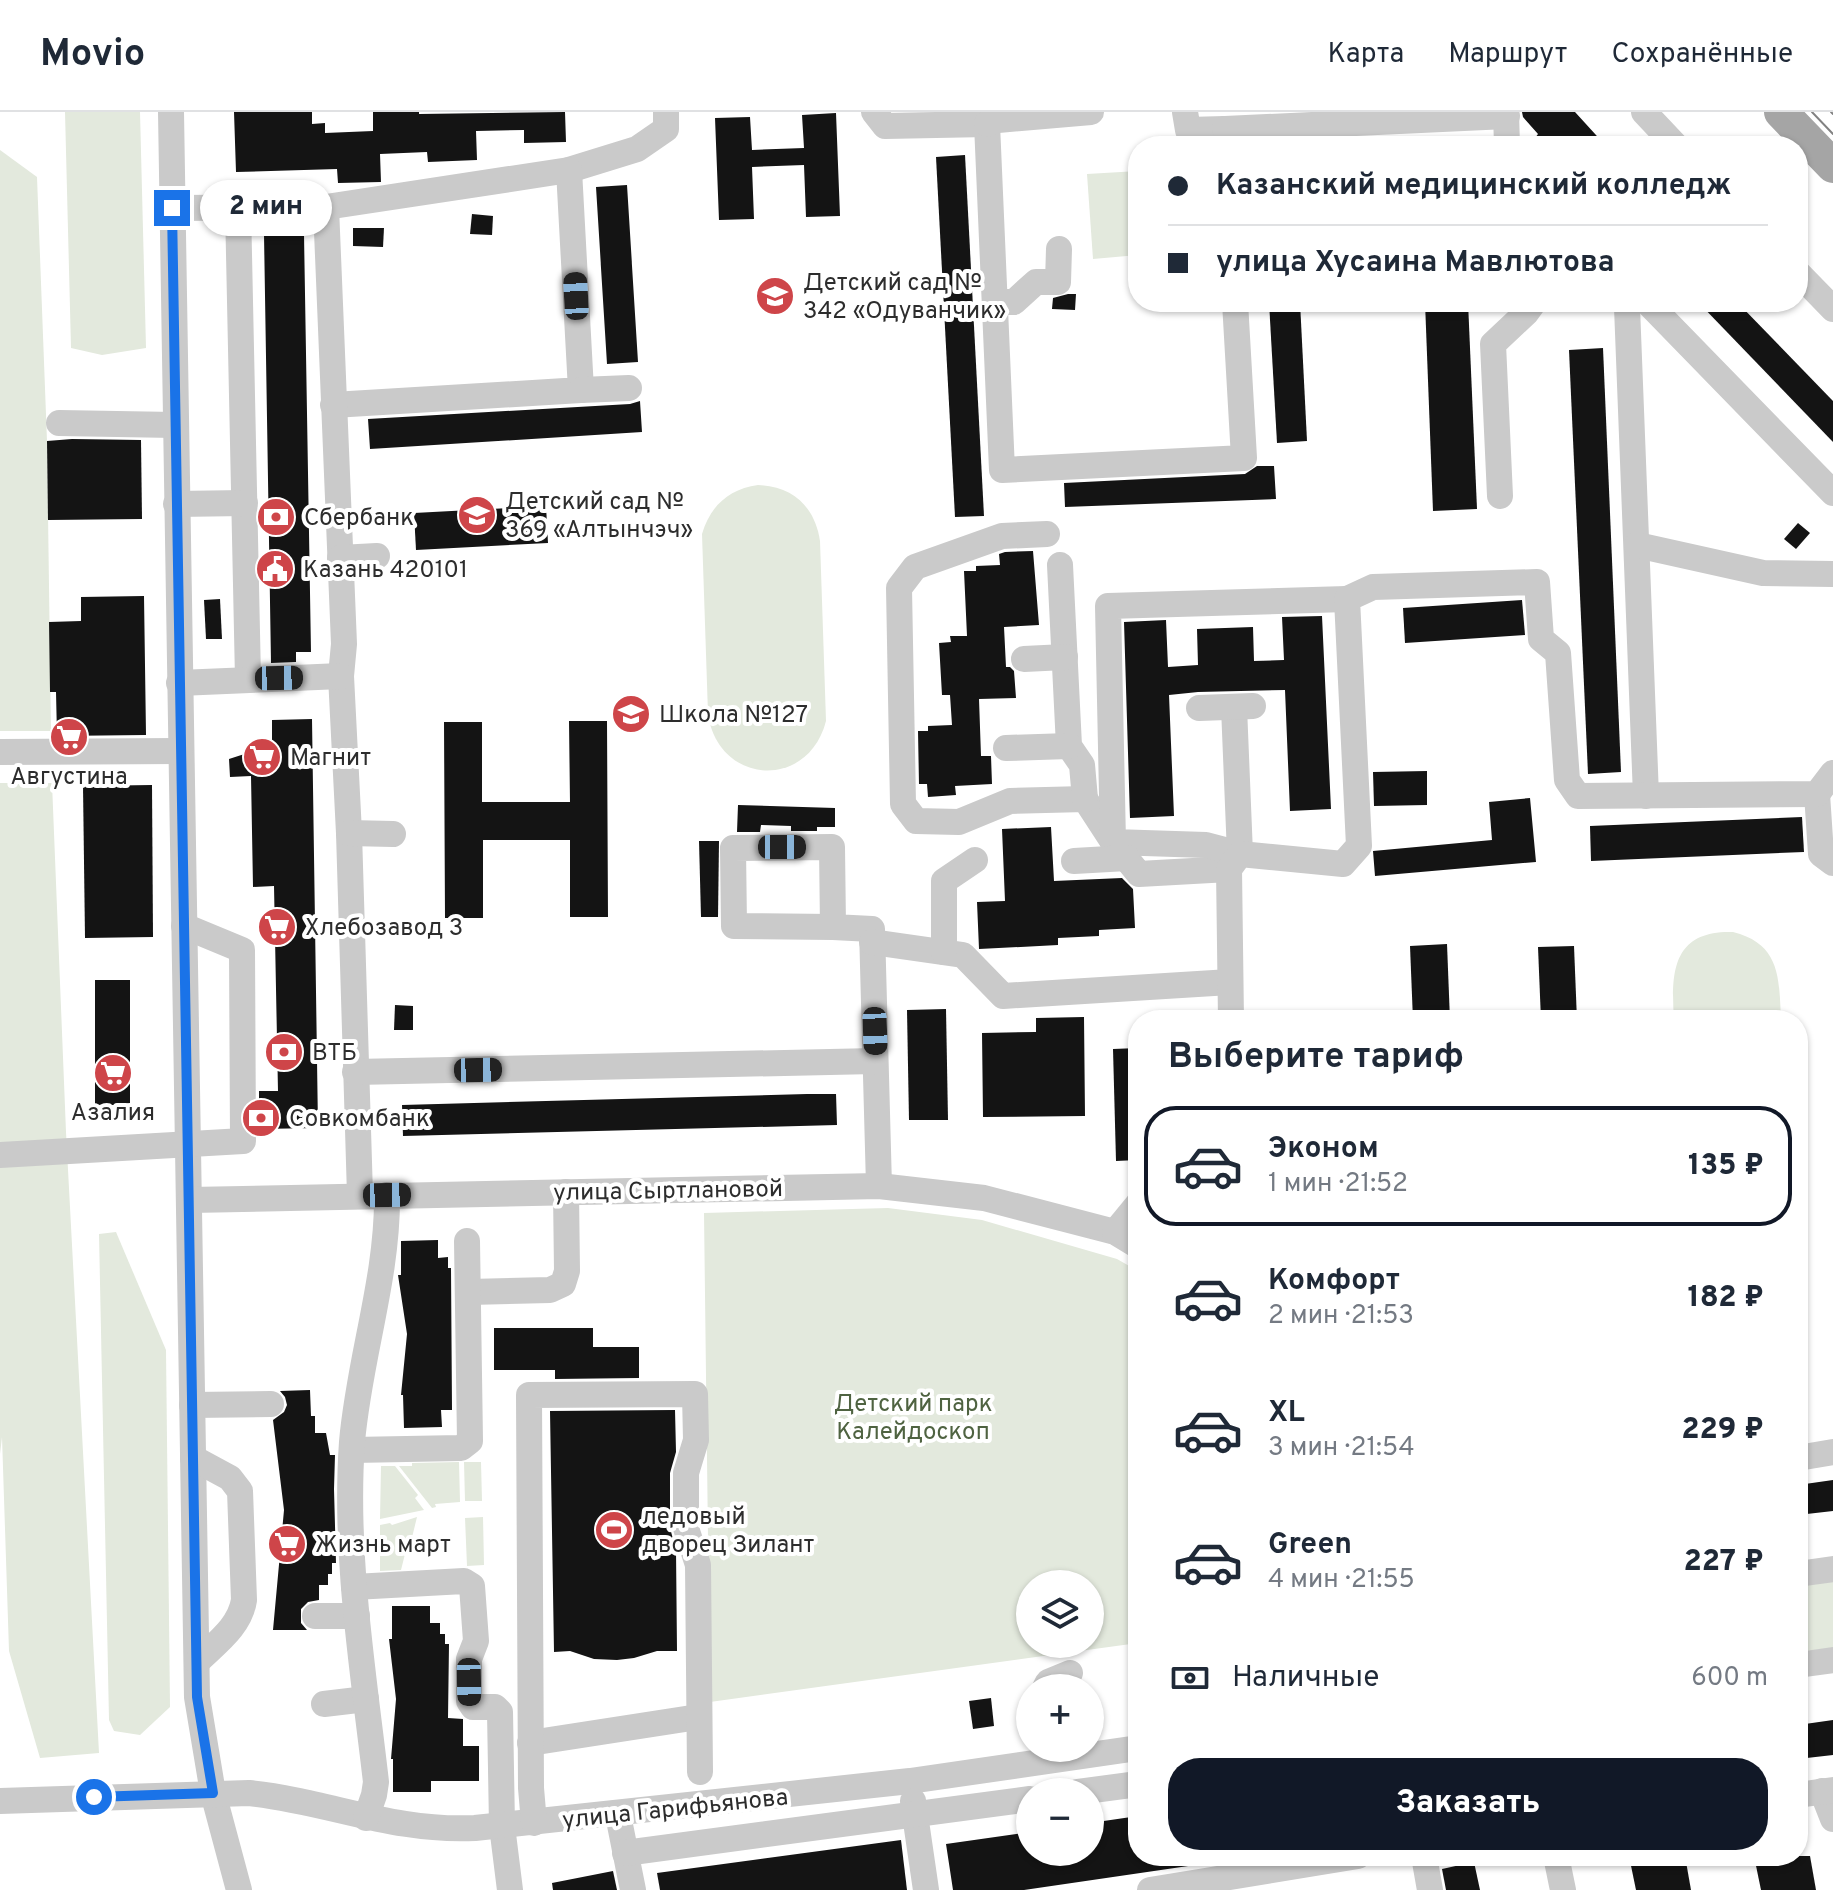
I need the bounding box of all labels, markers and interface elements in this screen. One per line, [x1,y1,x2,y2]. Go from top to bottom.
text: Movio [40,31,145,80]
text: Карта [1328,37,1404,73]
text: Маршрут [1448,37,1567,73]
text: Сохранённые [1611,37,1793,73]
text: Казанский медицинский колледж [1216,168,1731,205]
callout: 2 мин [200,180,332,236]
route end [154,190,190,226]
text: 2 мин [229,191,303,224]
text: улица Хусаина Мавлютова [1216,245,1615,282]
place label: Детский сад № 342 «Одуванчик» [803,269,1006,327]
car [563,271,589,321]
school or university icon: Детский сад № 342 «Одуванчик» [754,275,796,317]
place label: Детский сад № 369 «Алтынчэч» [505,488,693,546]
school or university icon: Детский сад № 369 «Алтынчэч» [456,494,498,536]
bank icon: Сбербанк [255,496,297,538]
place label: Сбербанк [304,504,414,534]
public building icon: Казань 420101 [254,548,296,590]
place label: Казань 420101 [303,556,468,586]
car [255,666,303,690]
school or university icon: Школа №127 [610,693,652,735]
place label: Школа №127 [659,701,808,731]
supermarket icon: Августина [48,716,90,758]
supermarket icon: Магнит [241,736,283,778]
place label: Магнит [290,744,371,774]
place label: Августина [10,763,128,793]
car [758,835,806,859]
supermarket icon: Хлебозавод 3 [256,906,298,948]
place label: Хлебозавод 3 [305,914,463,944]
car [862,1007,888,1055]
bank icon: ВТБ [263,1031,305,1073]
text: Выберите тариф [1168,1035,1464,1081]
place label: ВТБ [312,1039,357,1069]
supermarket icon: Азалия [92,1052,134,1094]
car [454,1058,502,1082]
bank icon: Совкомбанк [240,1097,282,1139]
place label: Азалия [71,1099,155,1129]
place label: Совкомбанк [289,1105,430,1135]
icon: car [1172,1130,1244,1202]
text: Эконом [1268,1131,1379,1168]
text: 135 ₽ [1688,1148,1764,1185]
text: 1 мин · 21:52 [1268,1168,1408,1201]
street label: улица Сыртлановой [553,1175,783,1209]
car [363,1183,411,1207]
icon: car [1172,1262,1244,1334]
text: Комфорт [1268,1263,1400,1300]
text: 182 ₽ [1687,1280,1764,1317]
text: 2 мин · 21:53 [1268,1300,1414,1333]
park label: Детский парк Калейдоскоп [834,1390,992,1448]
icon: car [1172,1394,1244,1466]
text: XL [1268,1395,1305,1432]
text: 229 ₽ [1681,1412,1764,1449]
text: 3 мин · 21:54 [1268,1432,1415,1465]
place label: ледовый дворец Зилант [642,1503,815,1561]
sports icon: ледовый дворец Зилант [593,1509,635,1551]
supermarket icon: Жизнь март [266,1523,308,1565]
icon: car [1172,1526,1244,1598]
text: Green [1268,1527,1352,1564]
place label: Жизнь март [315,1531,451,1561]
text: 227 ₽ [1683,1544,1764,1581]
text: 4 мин · 21:55 [1268,1564,1415,1597]
map controls [1016,1570,1104,1866]
button: layers [1016,1570,1104,1658]
icon: cash [1168,1656,1212,1700]
car [457,1658,481,1706]
text: Наличные [1232,1660,1379,1697]
text: 600 m [1691,1662,1768,1695]
button: + [1016,1674,1104,1762]
button: Заказать [1168,1758,1768,1850]
button: − [1016,1778,1104,1866]
route start [76,1779,112,1815]
street label: улица Гарифьянова [561,1783,790,1837]

